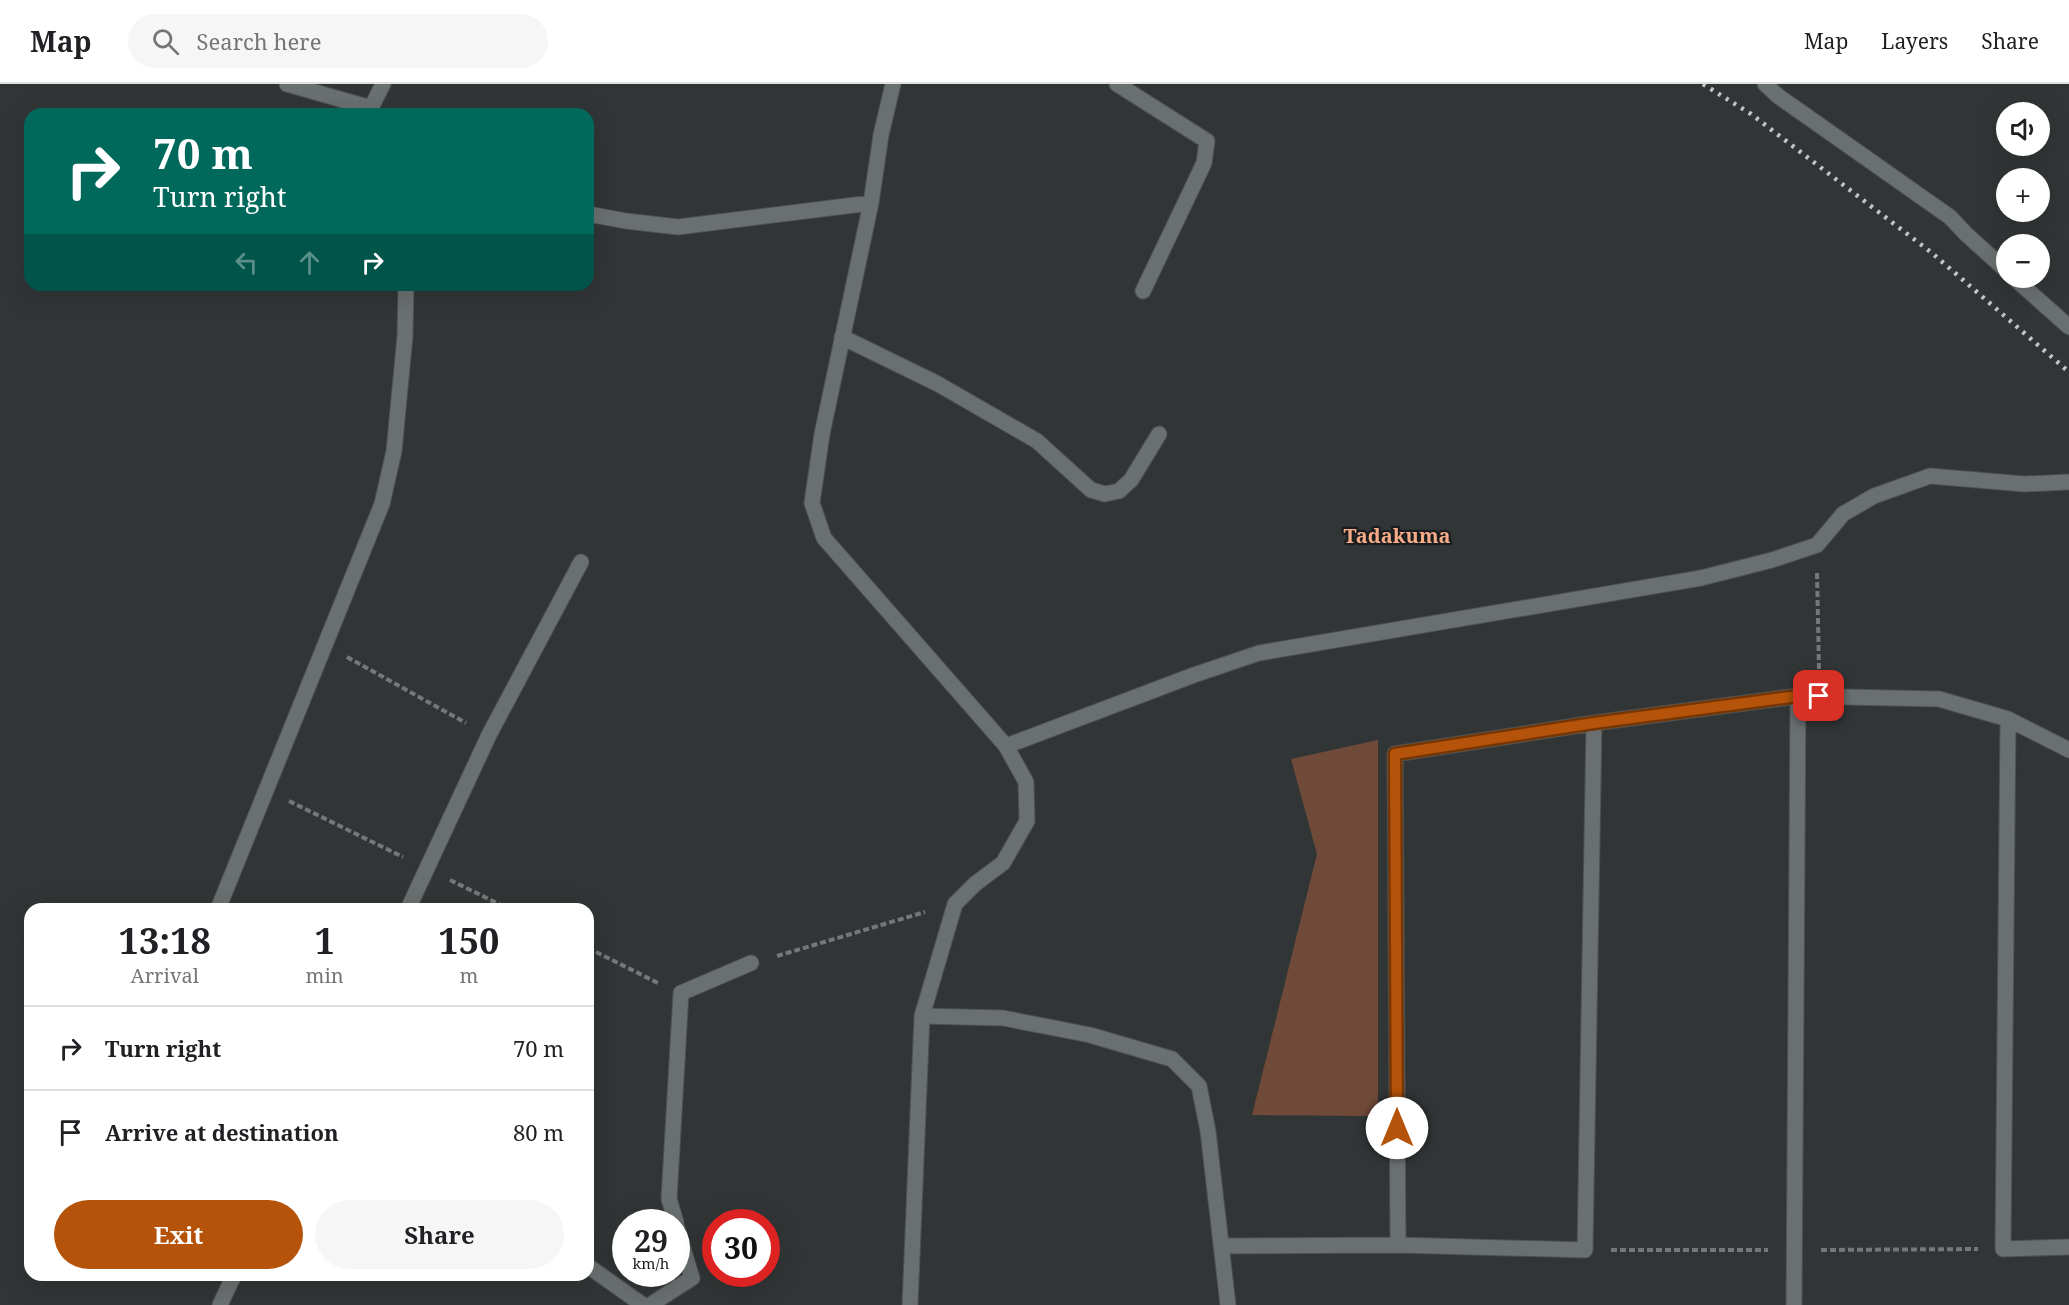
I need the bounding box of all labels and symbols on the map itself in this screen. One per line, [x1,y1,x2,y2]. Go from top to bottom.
district label: Tadakuma [1343,522,1451,549]
pin [1793,670,1844,721]
position arrow [1365,1096,1429,1160]
speed limit sign: 30 [702,1209,780,1287]

